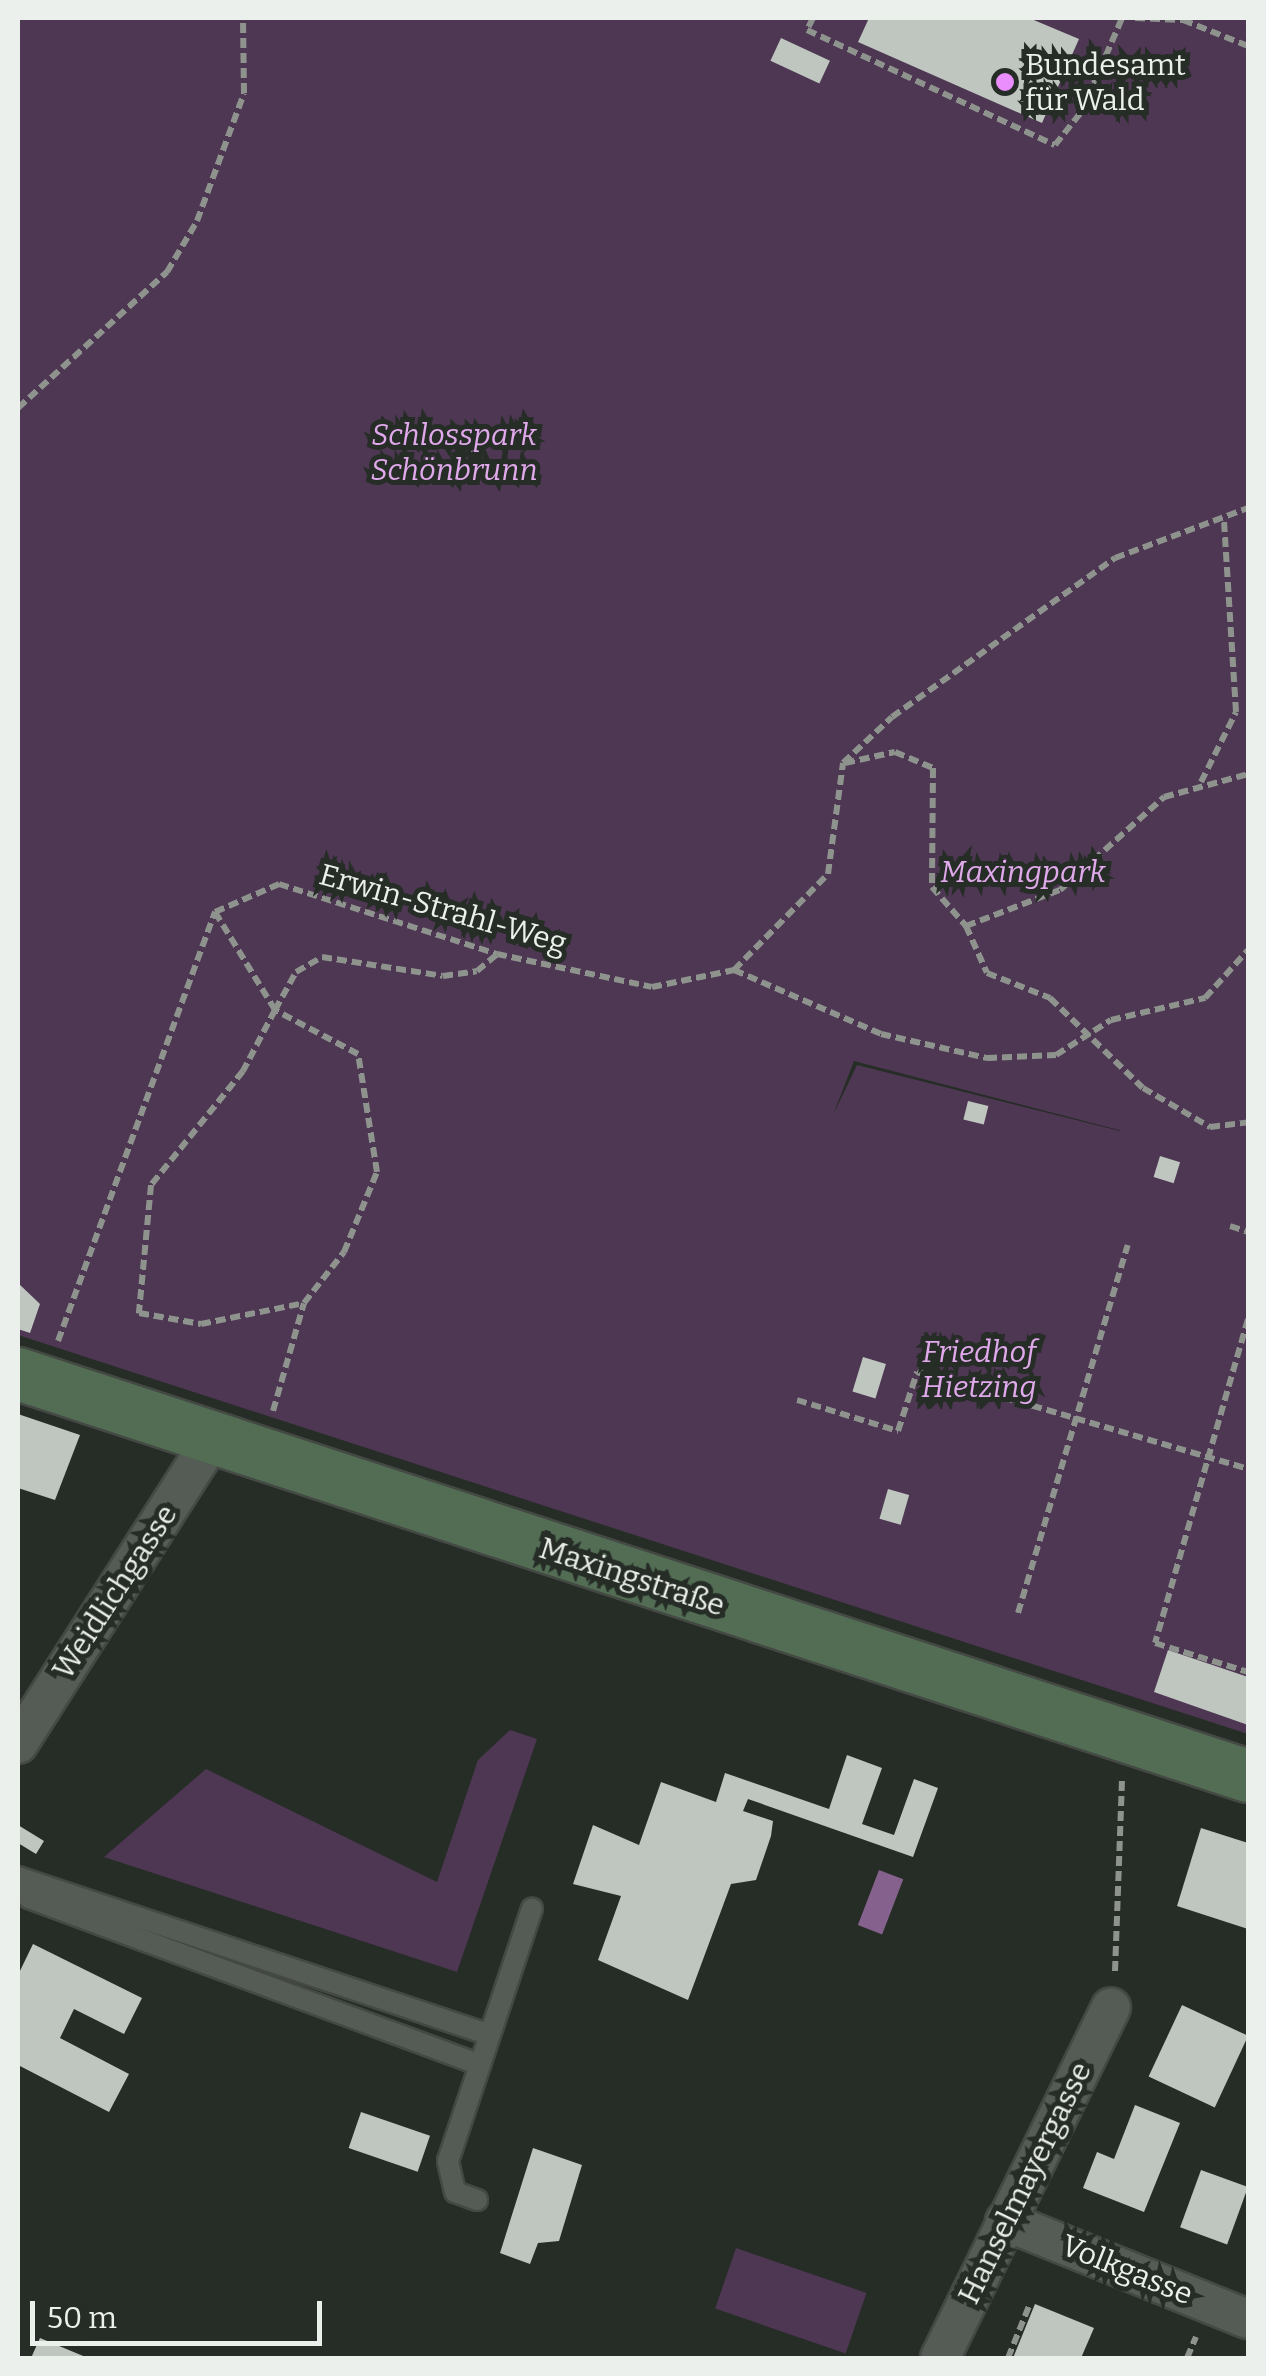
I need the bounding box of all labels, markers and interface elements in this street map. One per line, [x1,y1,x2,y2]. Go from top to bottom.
place label: Bundesamt für Wald [1025,47,1186,118]
marker: Bundesamt für Wald [994,71,1016,93]
park label: Schlosspark Schönbrunn [370,417,538,488]
park label: Maxingpark [940,854,1106,890]
street label: Erwin-Strahl-Weg [315,857,571,961]
park label: Friedhof Hietzing [921,1334,1037,1404]
street label: Weidlichgasse [45,1498,185,1686]
street label: Maxingstraße [535,1530,729,1624]
street label: Hanselmayergasse [951,2056,1099,2310]
street label: Volkgasse [1056,2227,1198,2313]
scale bar [35,2281,328,2343]
text: 50 m [47,2300,117,2336]

